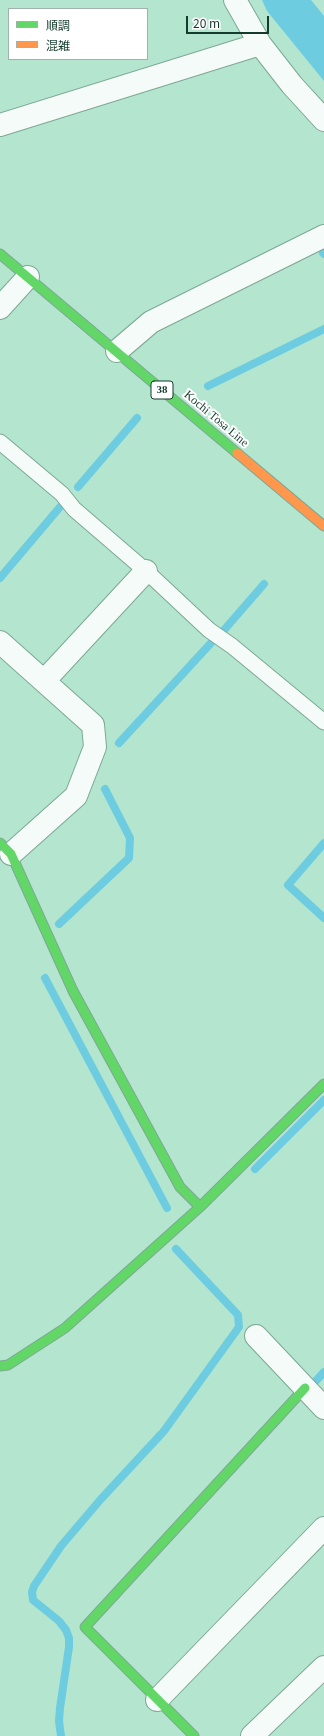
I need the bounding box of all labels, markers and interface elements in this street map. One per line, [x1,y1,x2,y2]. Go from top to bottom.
legend [8,8,148,60]
scale bar [188,8,271,34]
text: 20 m [193,14,220,31]
text: 順調 [46,16,70,33]
text: 混雑 [46,36,70,53]
road number: 38 [151,381,173,399]
street label: Kochi Tosa Line [178,386,254,452]

